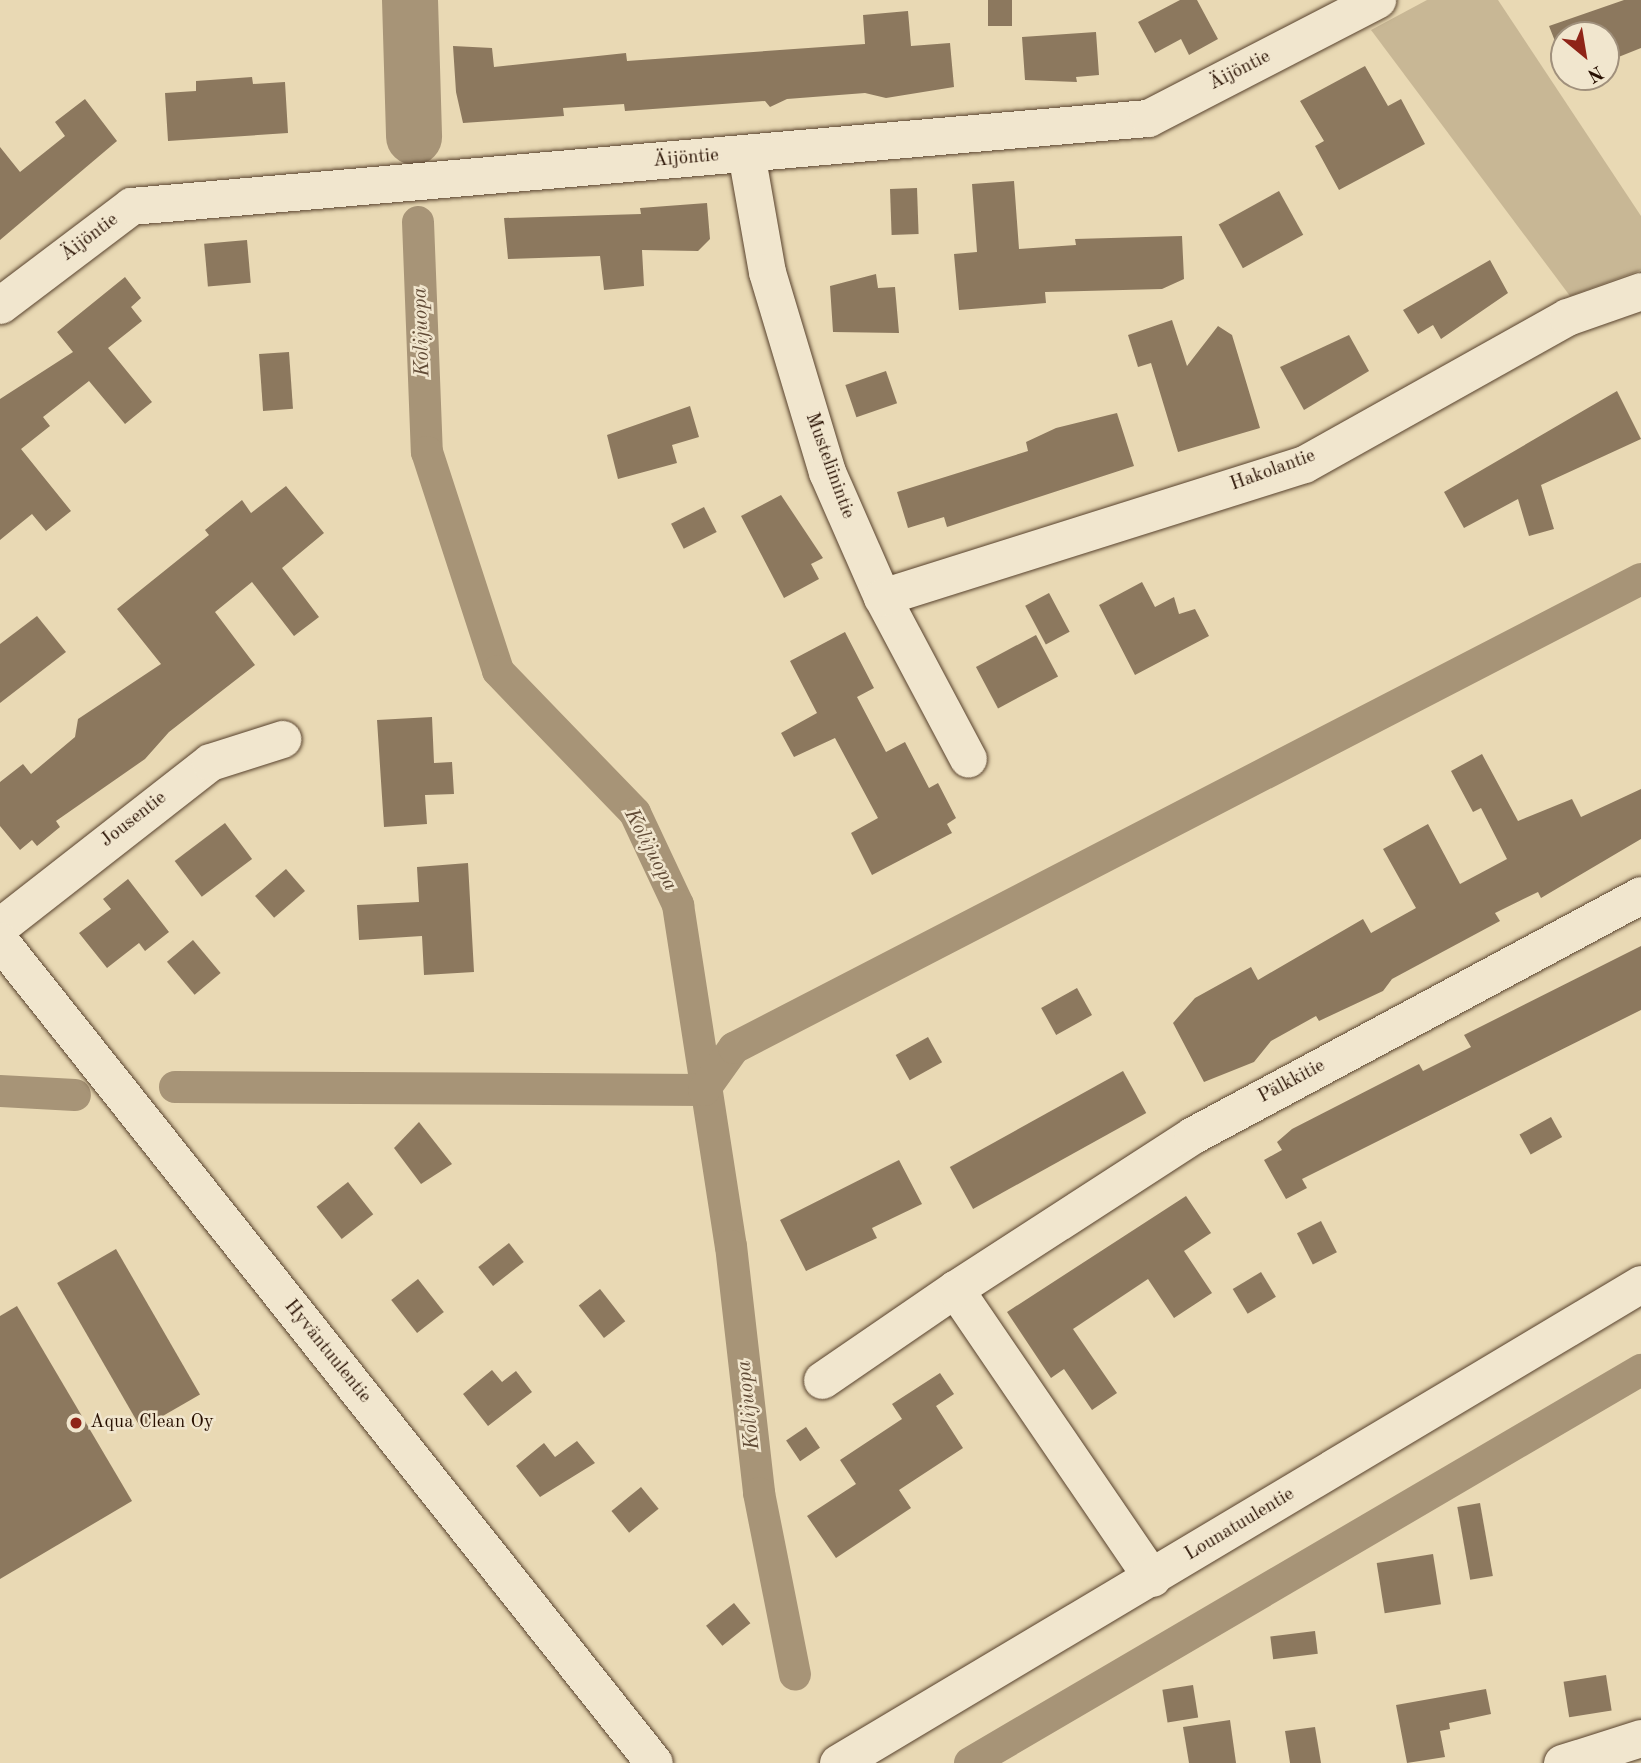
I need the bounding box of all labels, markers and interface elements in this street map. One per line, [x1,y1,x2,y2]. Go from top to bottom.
north arrow [1550,21,1620,91]
street label: Äijöntie [1205,46,1275,96]
text: N [1584,61,1606,85]
street label: Äijöntie [652,145,720,173]
street label: Äijöntie [57,209,123,267]
water label: Kolijuopa [408,287,436,377]
street label: Musteliinintie [799,410,859,522]
street label: Hakolantie [1227,445,1319,497]
street label: Jousentie [96,787,172,853]
water label: Kolijuopa [618,804,682,896]
street label: Pälkkitie [1255,1055,1329,1109]
street label: Hyväntuulentie [278,1296,376,1408]
water label: Kolijuopa [732,1359,766,1451]
place label: Aqua Clean Oy [90,1412,214,1434]
marker: Aqua Clean Oy [68,1415,84,1431]
street label: Lounatuulentie [1181,1483,1299,1567]

